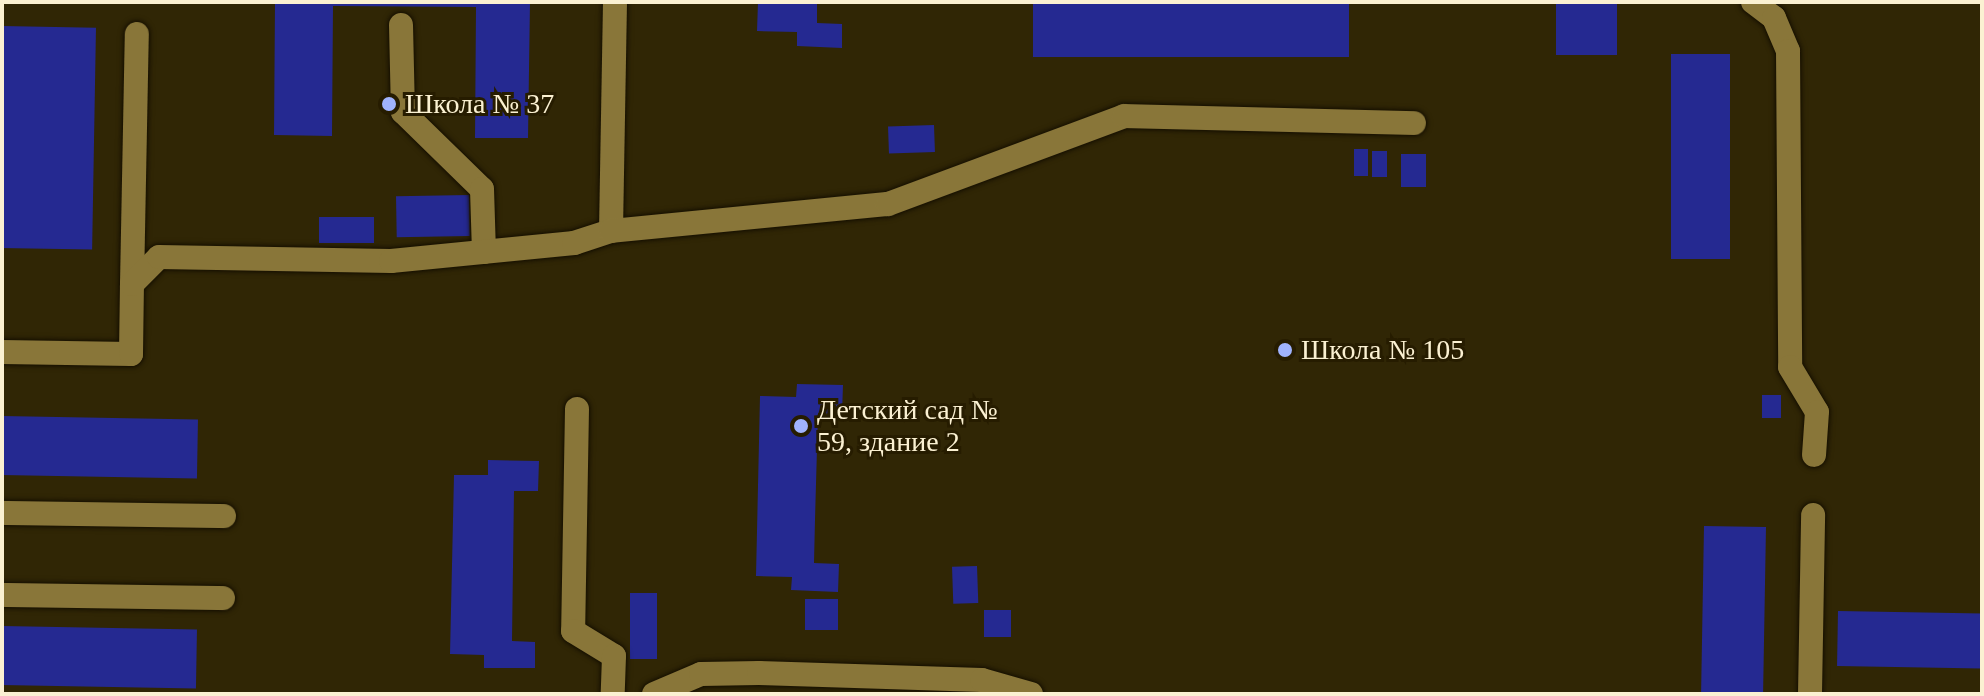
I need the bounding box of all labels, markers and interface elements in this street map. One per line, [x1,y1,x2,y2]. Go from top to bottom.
place label: Школа № 37 [405,87,554,121]
marker: Школа № 37 [380,95,398,113]
place label: Школа № 105 [1301,333,1464,367]
marker: Школа № 105 [1276,341,1294,359]
place label: Детский сад № 59, здание 2 [817,393,998,459]
marker: Детский сад № 59, здание 2 [792,417,810,435]

